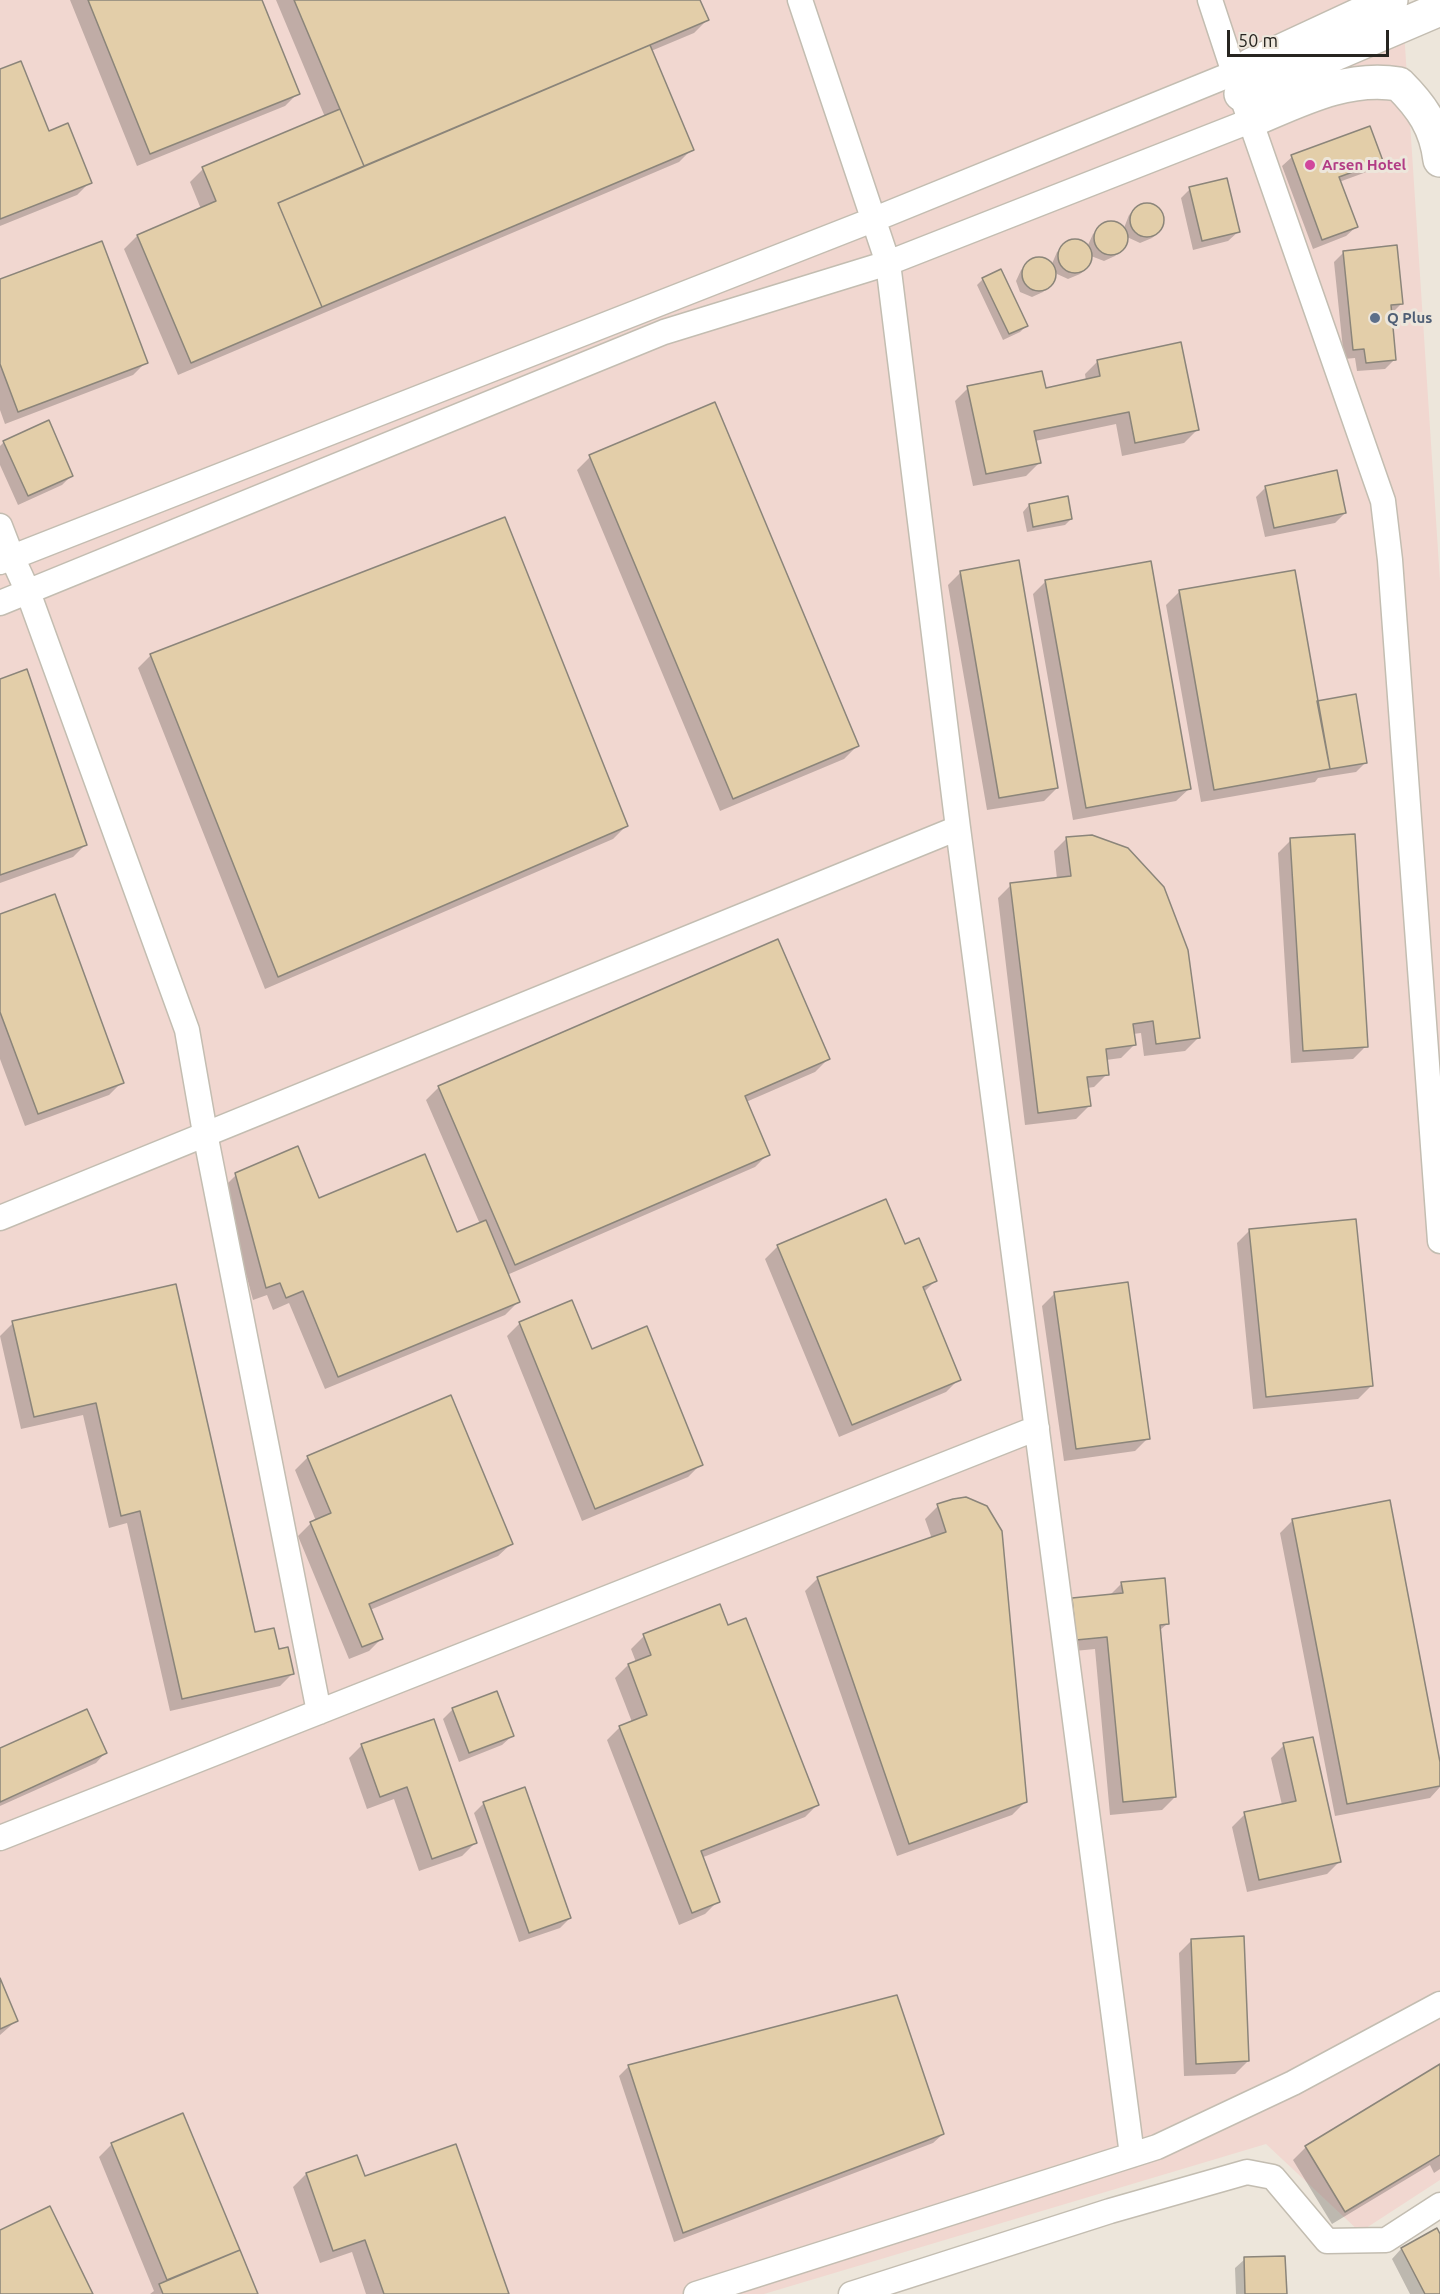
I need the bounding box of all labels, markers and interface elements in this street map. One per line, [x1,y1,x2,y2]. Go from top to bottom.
scale bar [1230,18,1392,56]
text: 50 m [1238,30,1278,50]
place label: Arsen Hotel [1322,156,1406,174]
marker: Arsen Hotel [1303,158,1317,172]
place label: Q Plus [1387,309,1432,327]
marker: Q Plus [1368,311,1382,325]

